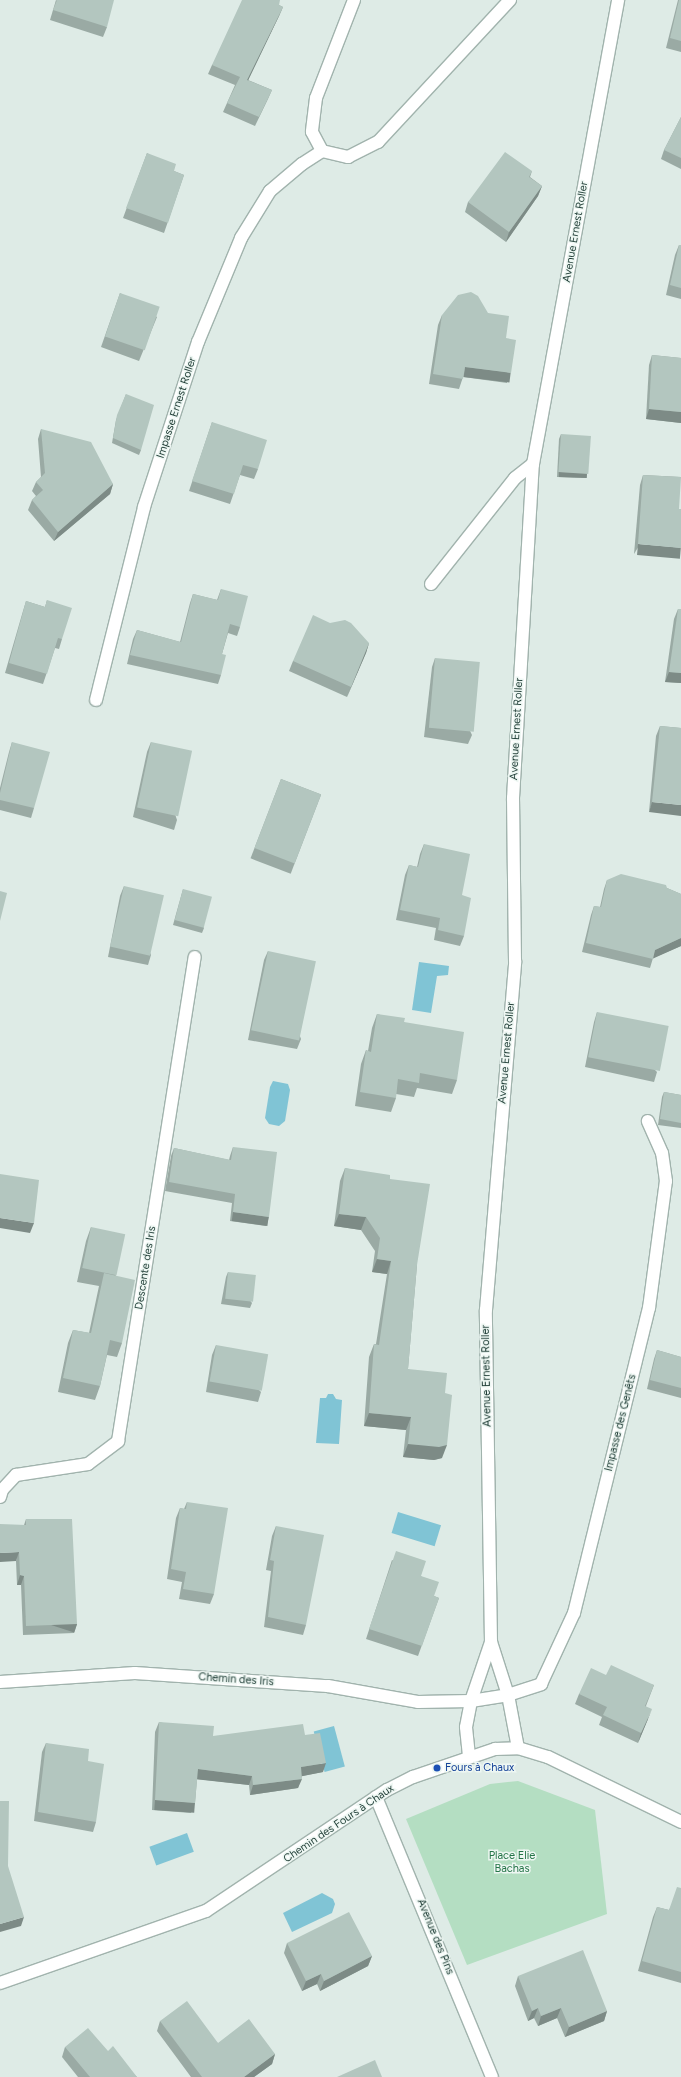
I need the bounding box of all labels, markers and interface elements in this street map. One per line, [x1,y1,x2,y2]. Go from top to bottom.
street label: Avenue Ernest Roller [561,181,591,283]
street label: Impasse Ernest Roller [154,356,200,460]
street label: Avenue Ernest Roller [508,678,526,780]
street label: Avenue Ernest Roller [496,1002,518,1104]
street label: Descente des Iris [133,1225,159,1311]
street label: Avenue Ernest Roller [480,1325,494,1427]
street label: Impasse des Genêts [603,1373,639,1473]
street label: Chemin des Iris [198,1671,274,1689]
place label: Fours à Chaux [445,1761,514,1775]
marker: Fours à Chaux [432,1763,442,1773]
street label: Chemin des Fours à Chaux [281,1782,397,1866]
park label: Place Elie Bachas [489,1850,535,1876]
street label: Avenue des Pins [414,1897,456,1977]

